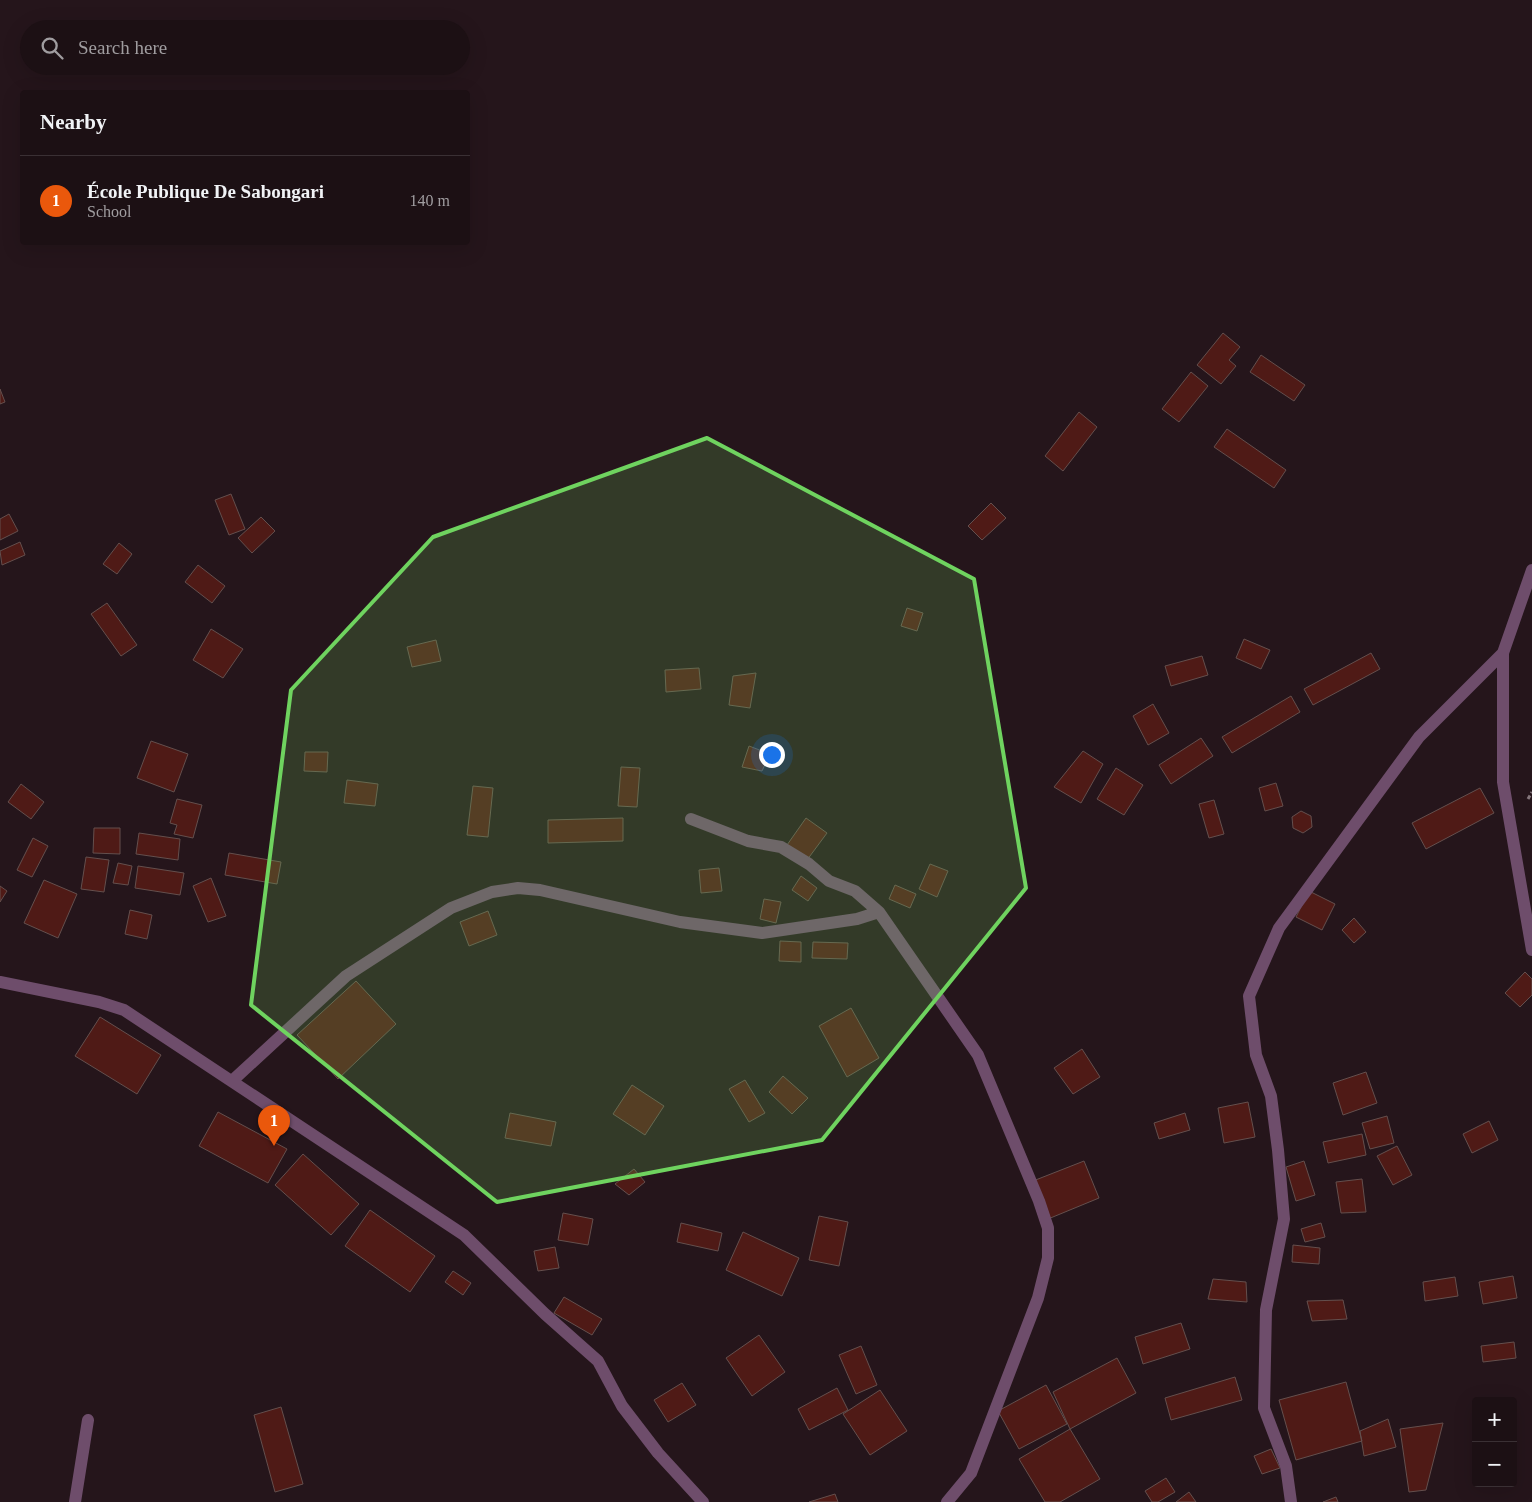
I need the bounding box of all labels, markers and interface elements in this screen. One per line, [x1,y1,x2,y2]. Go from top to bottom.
search box [20,20,470,75]
icon: search [38,34,66,62]
text: Search here [78,37,167,58]
text: Nearby [40,110,107,134]
text: École Publique De Sabongari [87,181,324,202]
text: 1 [52,192,60,209]
text: 140 m [410,192,450,209]
text: School [87,203,131,220]
your location [759,742,785,768]
pin: 1 [258,1105,290,1146]
map controls [1472,1397,1517,1487]
button: + [1472,1397,1517,1442]
button: − [1472,1442,1517,1487]

